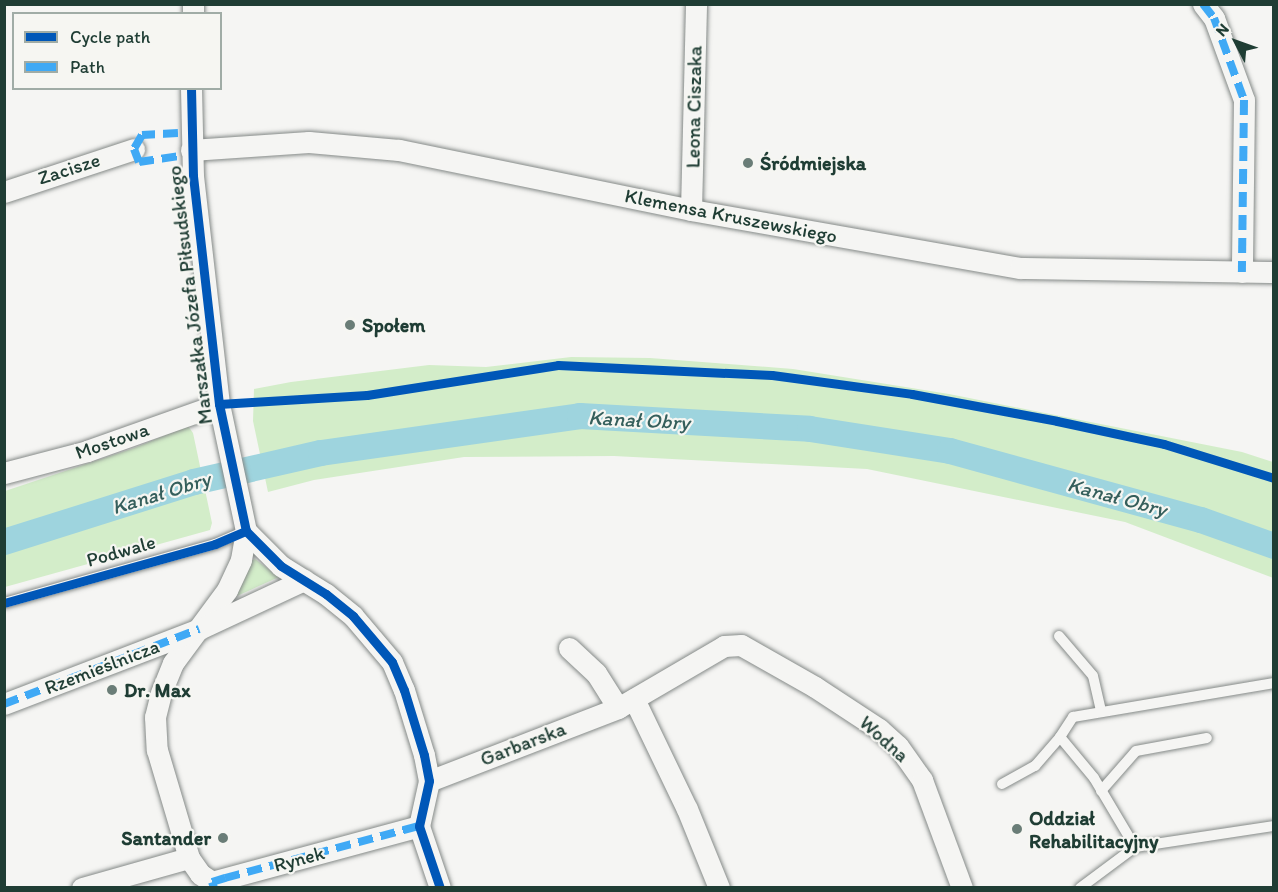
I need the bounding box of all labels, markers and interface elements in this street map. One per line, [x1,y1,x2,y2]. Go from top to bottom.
legend [12,12,222,90]
north arrow [1206,12,1266,72]
text: N [1211,20,1233,40]
text: Cycle path [70,26,150,48]
street label: Leona Ciszaka [681,46,707,168]
text: Path [70,56,105,78]
street label: Zacisze [35,148,103,190]
place label: Śródmiejska [760,151,866,175]
marker: Śródmiejska [741,156,755,170]
street label: Marszałka Józefa Piłsudskiego [162,164,218,426]
street label: Klemensa Kruszewskiego [623,184,839,248]
place label: Społem [362,313,425,337]
marker: Społem [343,318,357,332]
water label: Kanał Obry [588,405,690,435]
street label: Mostowa [72,417,152,465]
water label: Kanał Obry [109,466,213,520]
water label: Kanał Obry [1065,472,1169,522]
street label: Podwale [84,530,158,572]
street label: Rzemieślnicza [41,634,163,700]
place label: Dr. Max [124,678,191,702]
marker: Dr. Max [105,683,119,697]
street label: Wodna [854,711,914,767]
street label: Garbarska [477,717,569,771]
place label: Oddział Rehabilitacyjny [1029,806,1158,853]
marker: Oddział Rehabilitacyjny [1010,822,1024,836]
place label: Santander [121,826,211,850]
marker: Santander [216,831,230,845]
street label: Rynek [271,841,327,877]

